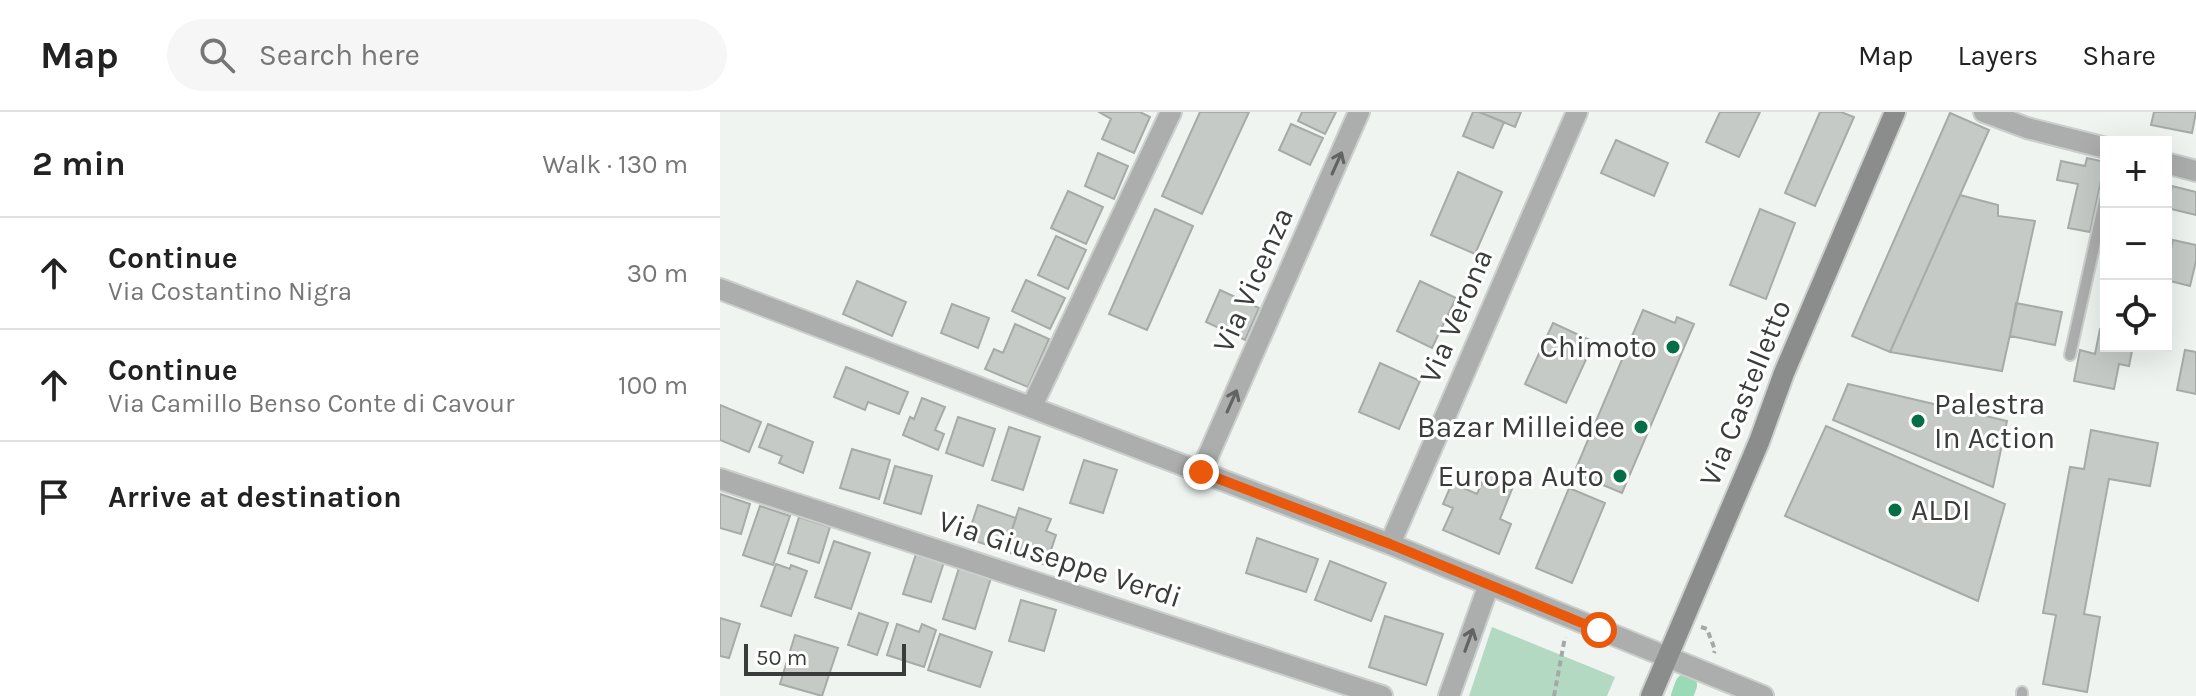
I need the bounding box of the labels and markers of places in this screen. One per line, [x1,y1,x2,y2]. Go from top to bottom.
place label: Chimoto [1539,329,1657,365]
marker: Chimoto [1664,338,1682,356]
place label: Palestra In Action [1934,386,2055,456]
place label: Bazar Milleidee [1417,409,1625,445]
marker: Palestra In Action [1909,412,1927,430]
marker: Bazar Milleidee [1632,418,1650,436]
place label: Europa Auto [1437,458,1604,494]
marker: Europa Auto [1611,467,1629,485]
place label: ALDI [1911,492,1970,528]
marker: ALDI [1886,501,1904,519]

